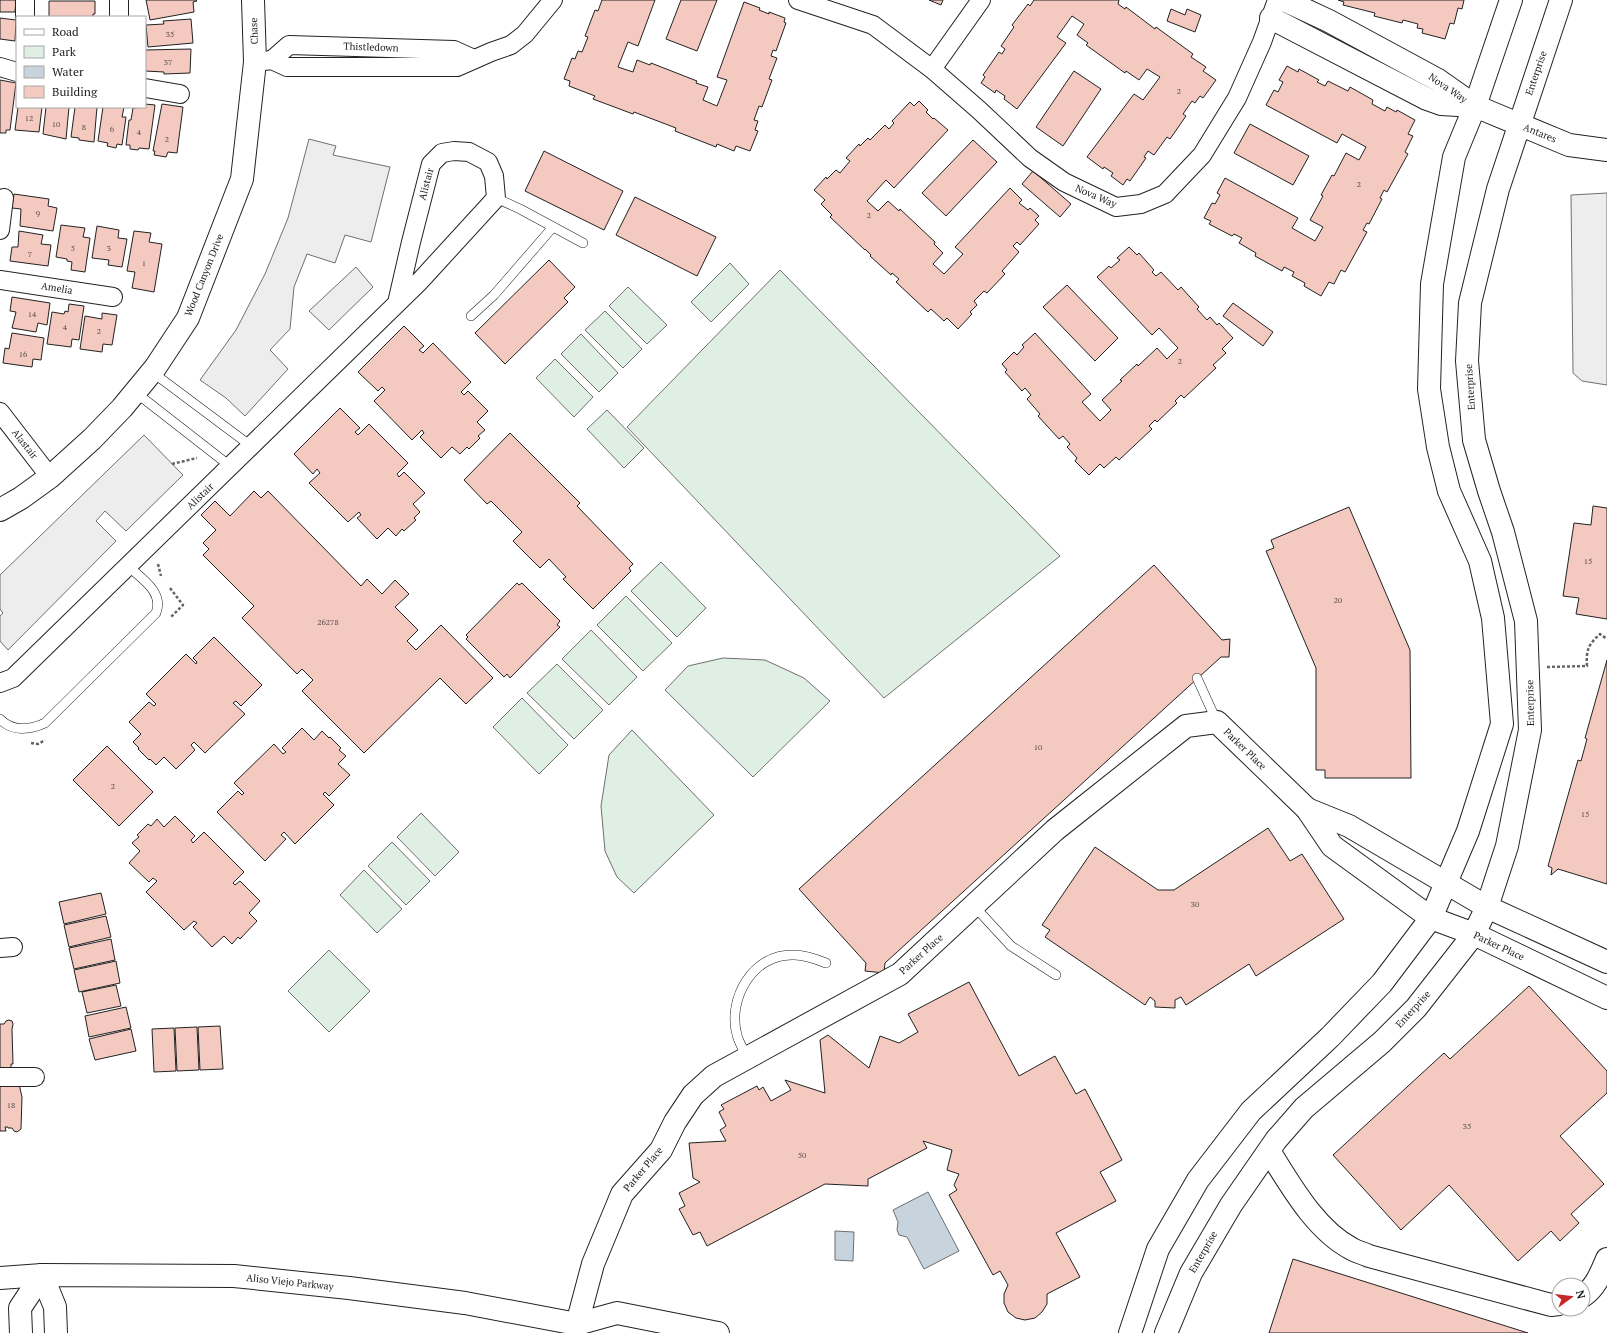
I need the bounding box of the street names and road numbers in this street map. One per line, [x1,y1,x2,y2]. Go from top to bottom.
street label: Chase [247,17,261,45]
street label: Thistledown [343,40,399,54]
street label: Enterprise [1522,49,1550,97]
street label: Nova Way [1426,70,1471,106]
street label: Antares [1521,120,1559,146]
street label: Alistair [415,166,437,202]
street label: Nova Way [1073,181,1120,211]
street label: Wood Canyon Drive [182,232,226,318]
street label: Amelia [40,279,74,297]
street label: Enterprise [1462,363,1478,411]
street label: Alastair [9,426,41,462]
street label: Alistair [184,480,216,512]
street label: Enterprise [1523,680,1537,726]
street label: Parker Place [1221,725,1269,773]
street label: Parker Place [1471,929,1527,963]
street label: Parker Place [896,931,946,977]
street label: Enterprise [1393,987,1433,1031]
street label: Parker Place [620,1144,666,1194]
street label: Enterprise [1186,1229,1220,1275]
street label: Aliso Viejo Parkway [246,1271,335,1293]

